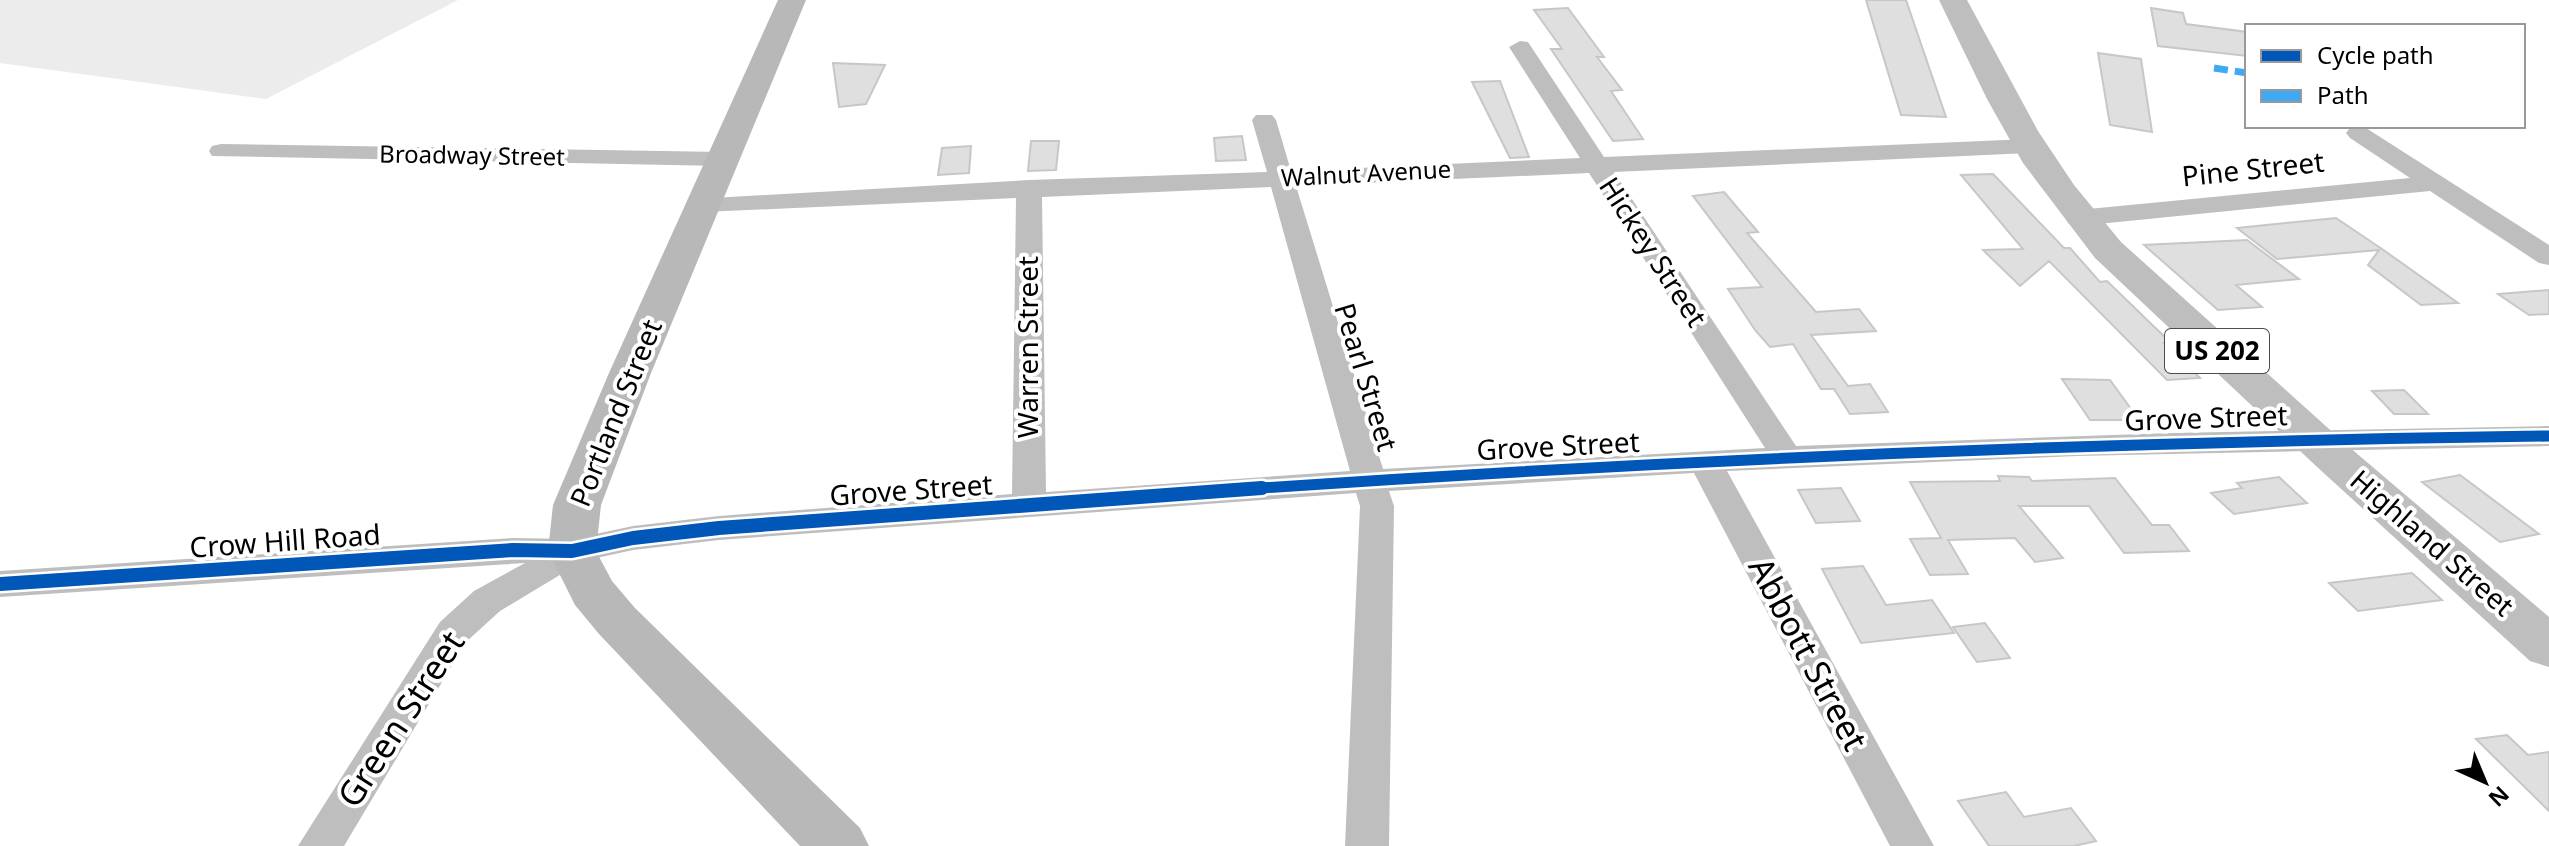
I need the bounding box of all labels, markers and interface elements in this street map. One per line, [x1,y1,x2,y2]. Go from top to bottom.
legend [2245,24,2525,128]
text: Cycle path [2317,38,2434,71]
text: Path [2317,78,2368,111]
street label: Broadway Street [379,136,565,173]
street label: Pine Street [2180,142,2326,194]
street label: Walnut Avenue [1280,152,1452,193]
street label: Hickey Street [1591,169,1716,334]
street label: Warren Street [1008,256,1046,438]
street label: Pearl Street [1326,298,1407,455]
street label: Portland Street [560,313,670,512]
road number: US 202 [2165,329,2269,373]
street label: Grove Street [2124,395,2288,439]
street label: Grove Street [1475,422,1640,468]
street label: Highland Street [2343,461,2523,624]
street label: Grove Street [828,464,994,514]
street label: Crow Hill Road [188,514,382,566]
street label: Abbott Street [1739,549,1879,758]
street label: Green Street [326,622,474,815]
north arrow [2445,742,2525,822]
text: N [2483,780,2516,814]

